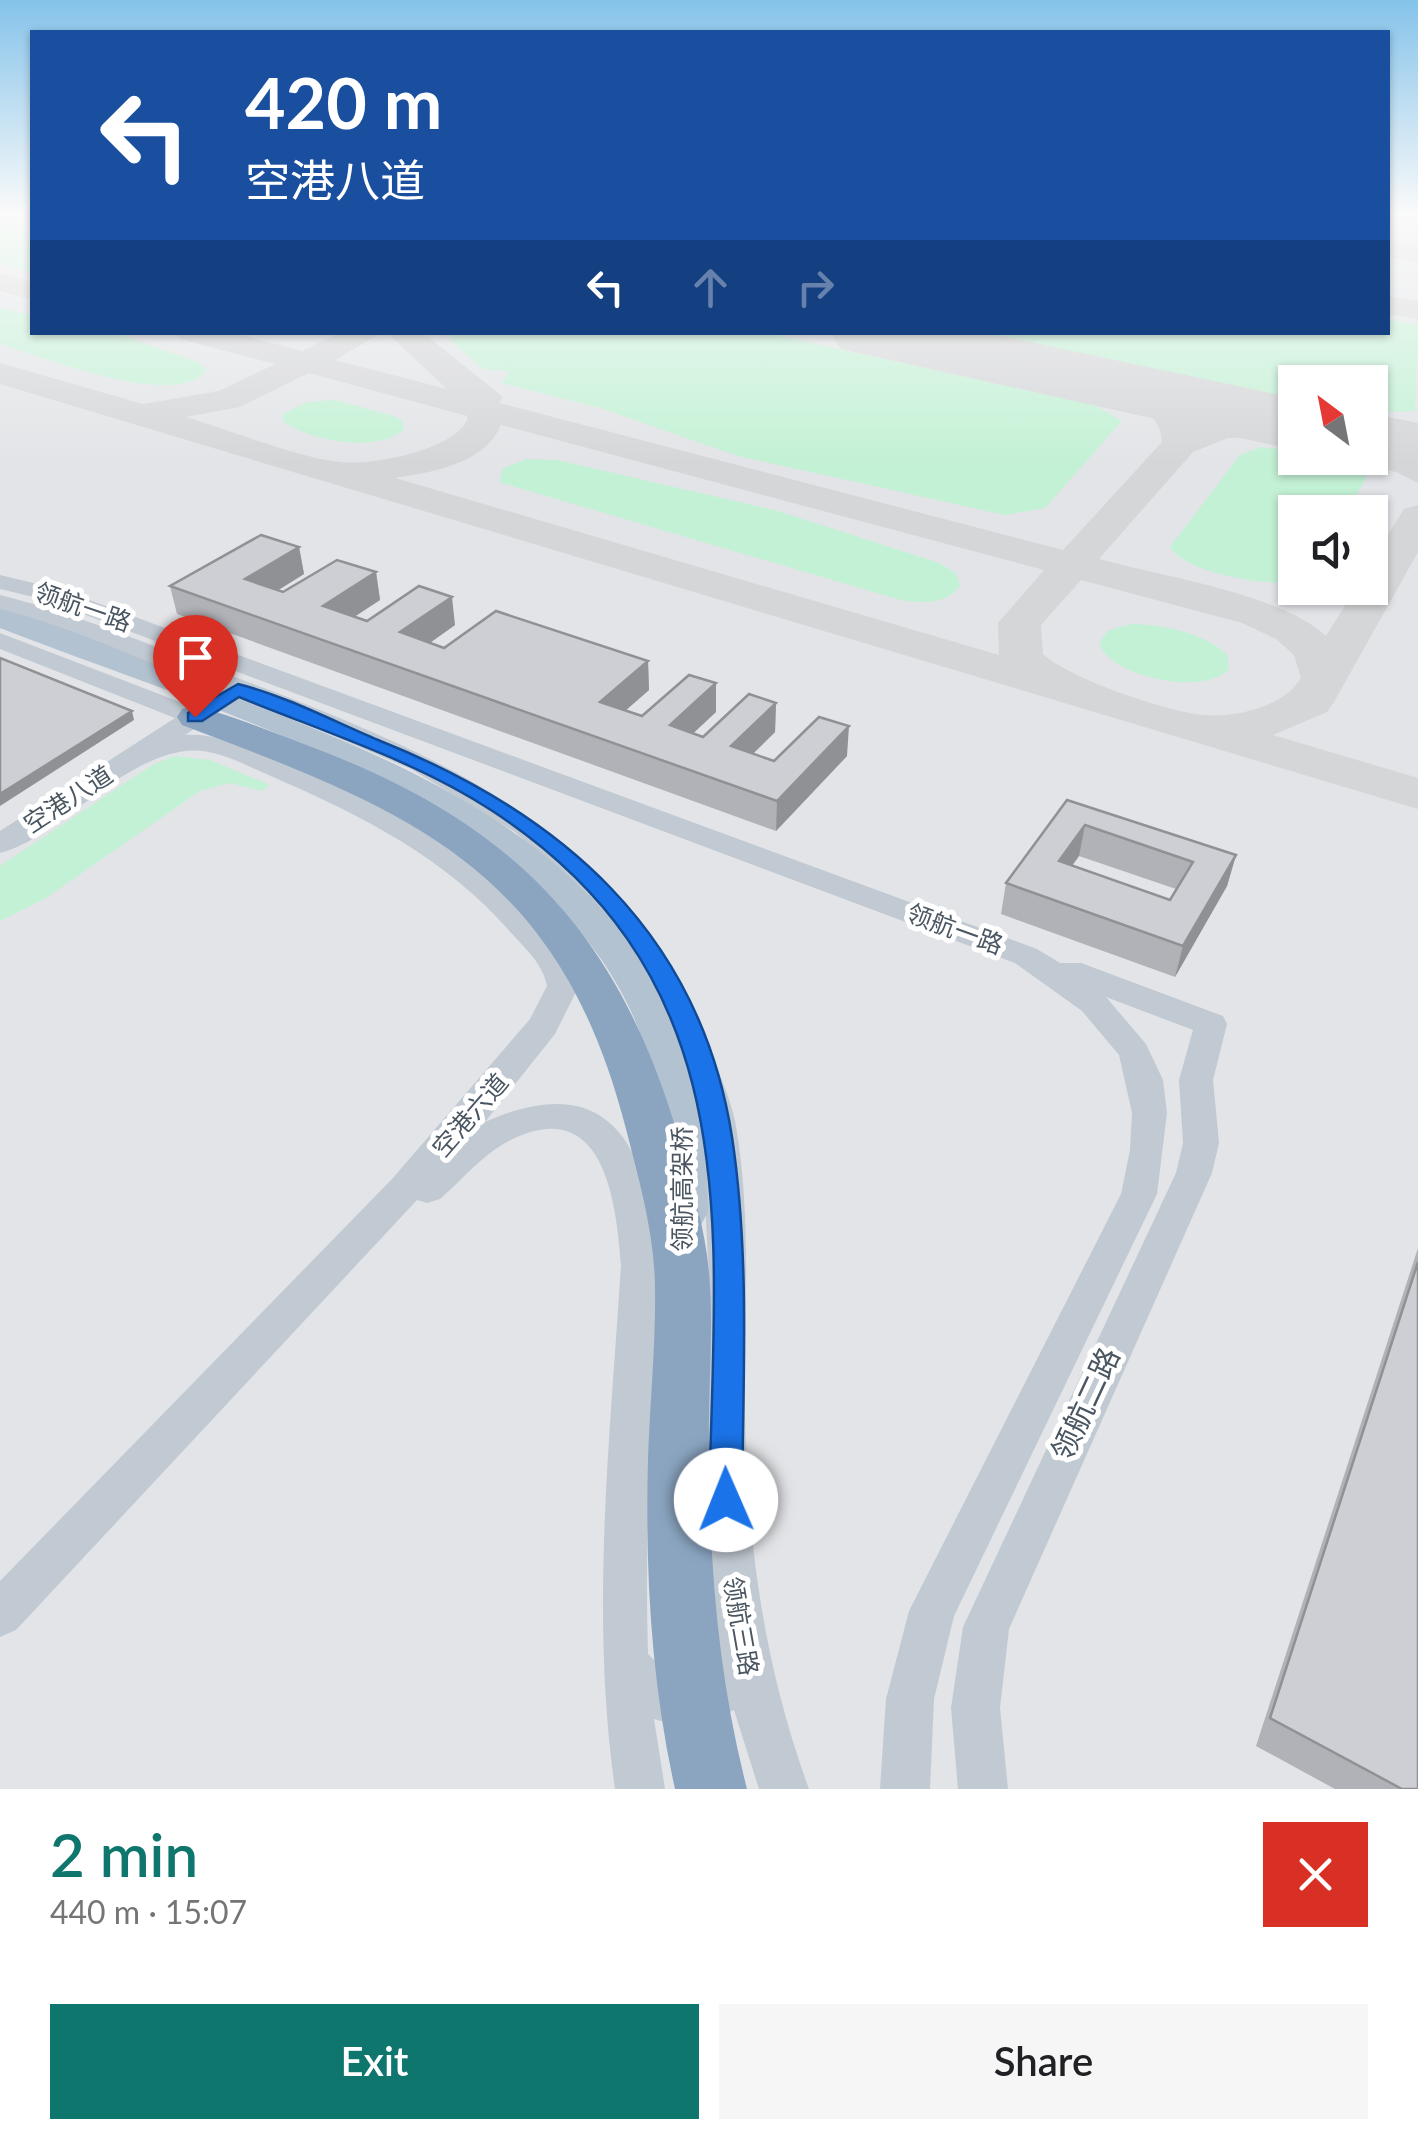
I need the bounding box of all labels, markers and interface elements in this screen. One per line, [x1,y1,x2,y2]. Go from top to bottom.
text: 420 m [245,60,442,144]
icon: left [80,70,210,200]
text: 空港八道 [245,153,425,207]
icon: left [578,260,633,315]
icon: ahead [683,260,738,315]
icon: right [788,260,843,315]
north arrow [1278,365,1388,475]
map controls [1278,365,1388,605]
button: sound [1278,495,1388,605]
street label: 领航一路 [31,576,135,637]
pin [153,615,238,718]
icon: arrive [168,630,223,685]
street label: 空港八道 [17,758,118,838]
street label: 领航一路 [903,897,1007,959]
street label: 空港六道 [425,1067,513,1162]
street label: 领航高架桥 [666,1126,696,1252]
street label: 领航二路 [1043,1341,1126,1465]
position arrow [674,1448,778,1552]
street label: 领航三路 [719,1574,765,1678]
text: 2 min [50,1818,198,1890]
button: close [1263,1822,1368,1927]
text: 440 m · 15:07 [50,1892,247,1931]
button: Exit [50,2004,699,2119]
button: Share [719,2004,1368,2119]

